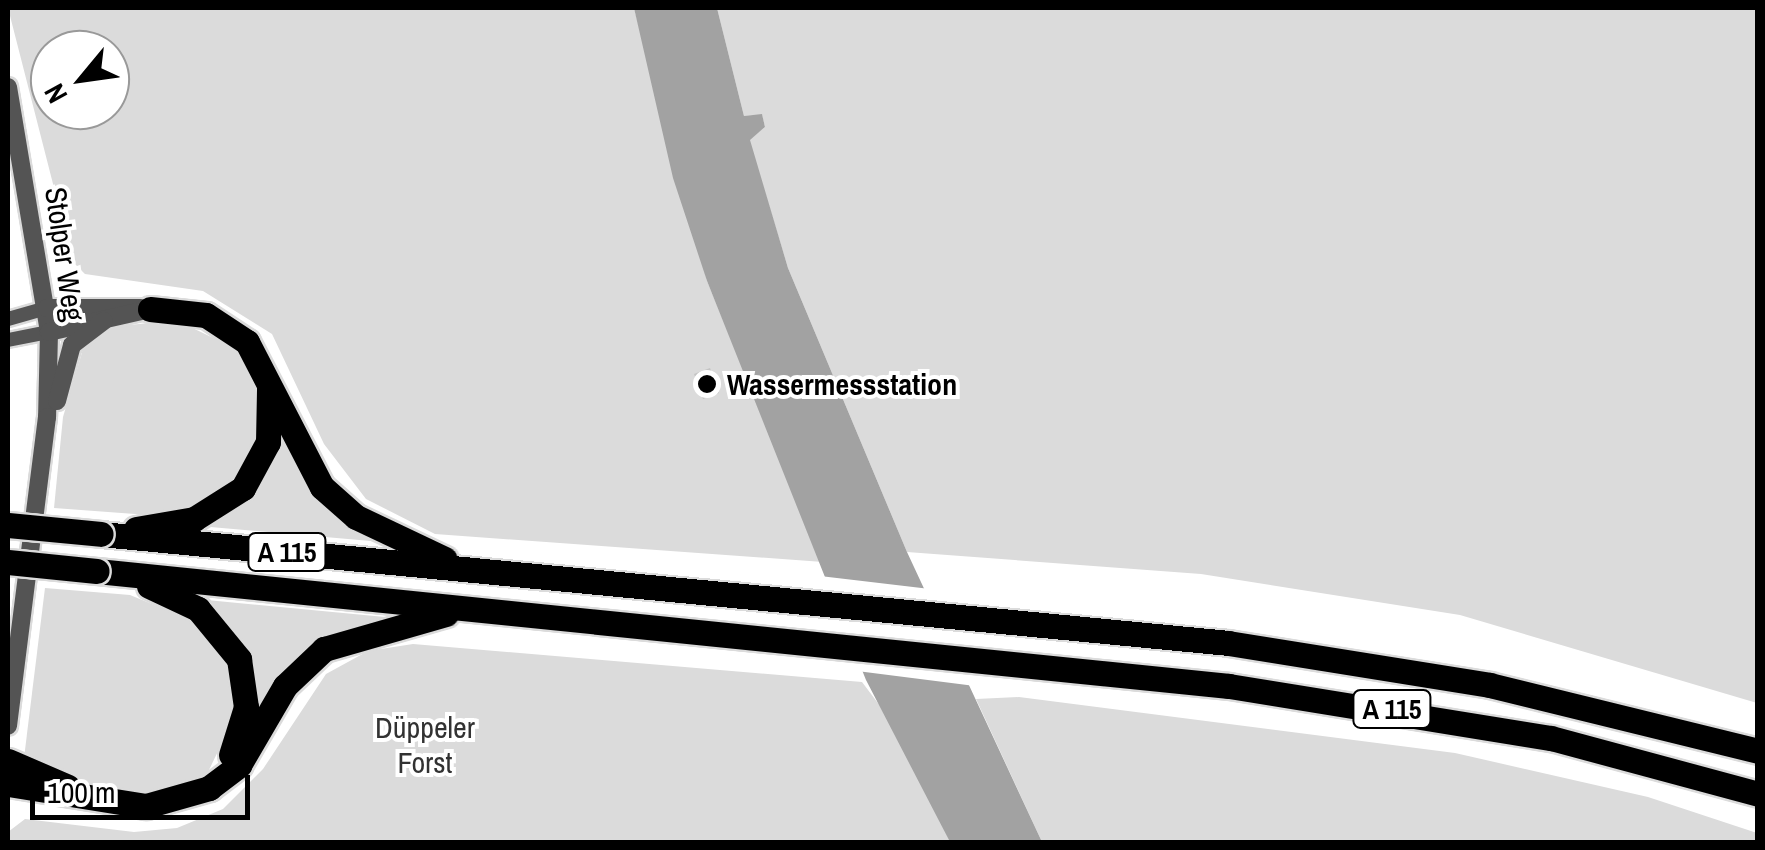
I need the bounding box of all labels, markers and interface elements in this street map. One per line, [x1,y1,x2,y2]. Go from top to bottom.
north arrow [30,30,130,130]
text: N [35,77,76,110]
street label: Stolper Weg [38,185,92,323]
place label: Wassermessstation [727,366,957,402]
marker: Wassermessstation [696,373,718,395]
road number: A 115 [244,529,330,575]
road number: A 115 [1350,686,1434,732]
park label: Düppeler Forst [375,709,475,780]
scale bar [35,755,255,817]
text: 100 m [47,772,115,812]

